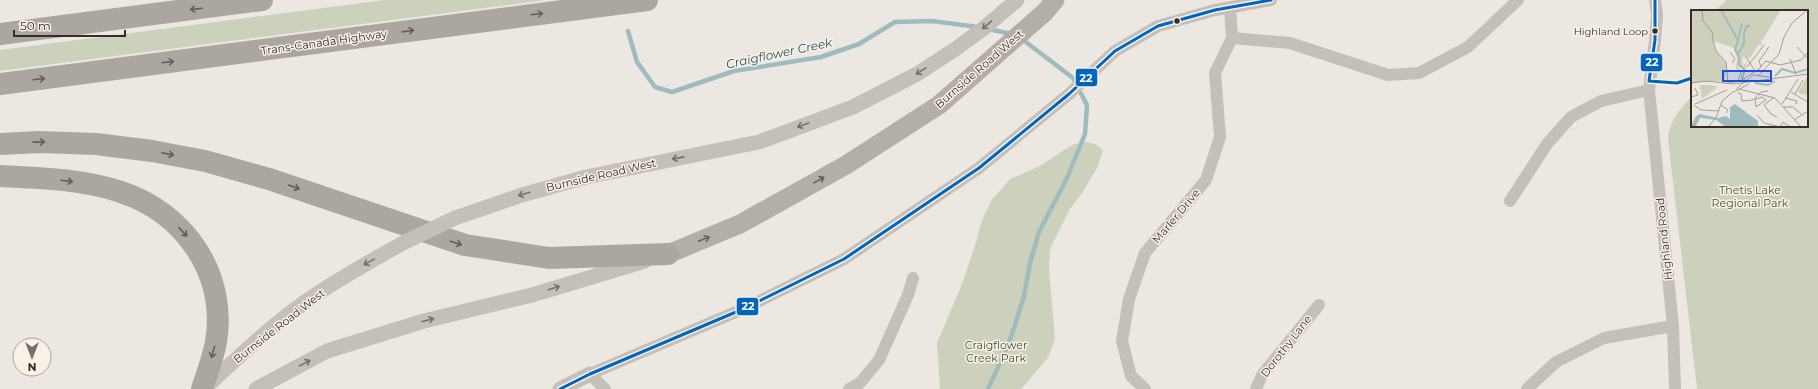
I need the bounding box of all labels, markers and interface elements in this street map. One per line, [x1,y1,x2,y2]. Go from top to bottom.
one-way arrow [189,5,202,13]
one-way arrow [530,10,543,18]
inset map [1691,10,1808,127]
scale bar [14,12,125,38]
unlabelled marker [1172,16,1182,26]
text: 50 m [20,18,51,33]
one-way arrow [982,21,993,30]
place label: Highland Loop [1574,25,1648,38]
street label: Trans-Canada Highway [260,26,388,58]
street label: Burnside Road West [932,26,1026,111]
marker: Highland Loop [1650,26,1660,36]
one-way arrow [401,27,414,34]
water label: Craigflower Creek [725,34,834,72]
line badge: 22 [1640,53,1663,72]
text: 22 [1646,55,1659,69]
one-way arrow [161,58,174,66]
one-way arrow [915,68,927,76]
line badge: 22 [1075,68,1098,87]
text: 22 [1080,71,1093,85]
one-way arrow [32,75,45,83]
one-way arrow [798,122,810,130]
one-way arrow [32,138,45,146]
one-way arrow [161,150,174,158]
street label: Burnside Road West [545,155,658,194]
one-way arrow [672,155,685,163]
one-way arrow [813,175,825,183]
one-way arrow [60,178,73,185]
park label: Thetis Lake Regional Park [1712,183,1789,210]
one-way arrow [287,184,299,192]
street label: Marler Drive [1149,186,1203,246]
one-way arrow [518,191,531,198]
street label: Highland Road [1653,197,1675,281]
one-way arrow [178,226,187,236]
one-way arrow [697,235,709,243]
one-way arrow [450,239,462,247]
one-way arrow [363,259,375,267]
one-way arrow [547,284,560,291]
street label: Burnside Road West [230,286,328,366]
line badge: 22 [736,297,759,316]
text: 22 [742,299,755,313]
street label: Dorothy Lane [1257,312,1315,380]
one-way arrow [421,316,434,324]
north arrow [12,337,52,377]
park label: Craigflower Creek Park [965,338,1027,365]
one-way arrow [209,345,216,358]
one-way arrow [299,358,311,366]
text: N [28,360,36,374]

